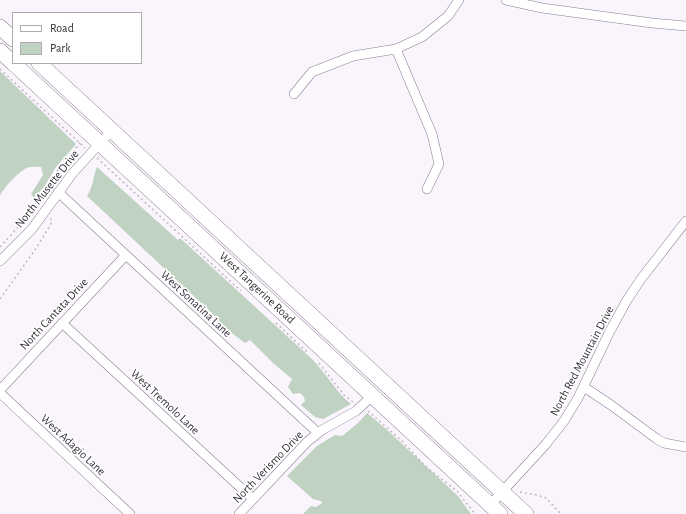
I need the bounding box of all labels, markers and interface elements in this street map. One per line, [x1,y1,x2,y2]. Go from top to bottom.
legend [12,12,142,64]
text: Road [50,22,74,34]
text: Park [50,42,71,54]
street label: North Musette Drive [12,147,82,231]
street label: West Tangerine Road [216,249,298,327]
street label: West Sonatina Lane [158,268,234,340]
street label: North Cantata Drive [17,275,91,353]
street label: North Red Mountain Drive [547,304,617,418]
street label: West Tremolo Lane [128,366,202,438]
street label: West Adagio Lane [38,411,108,479]
street label: North Verismo Drive [230,428,306,506]

